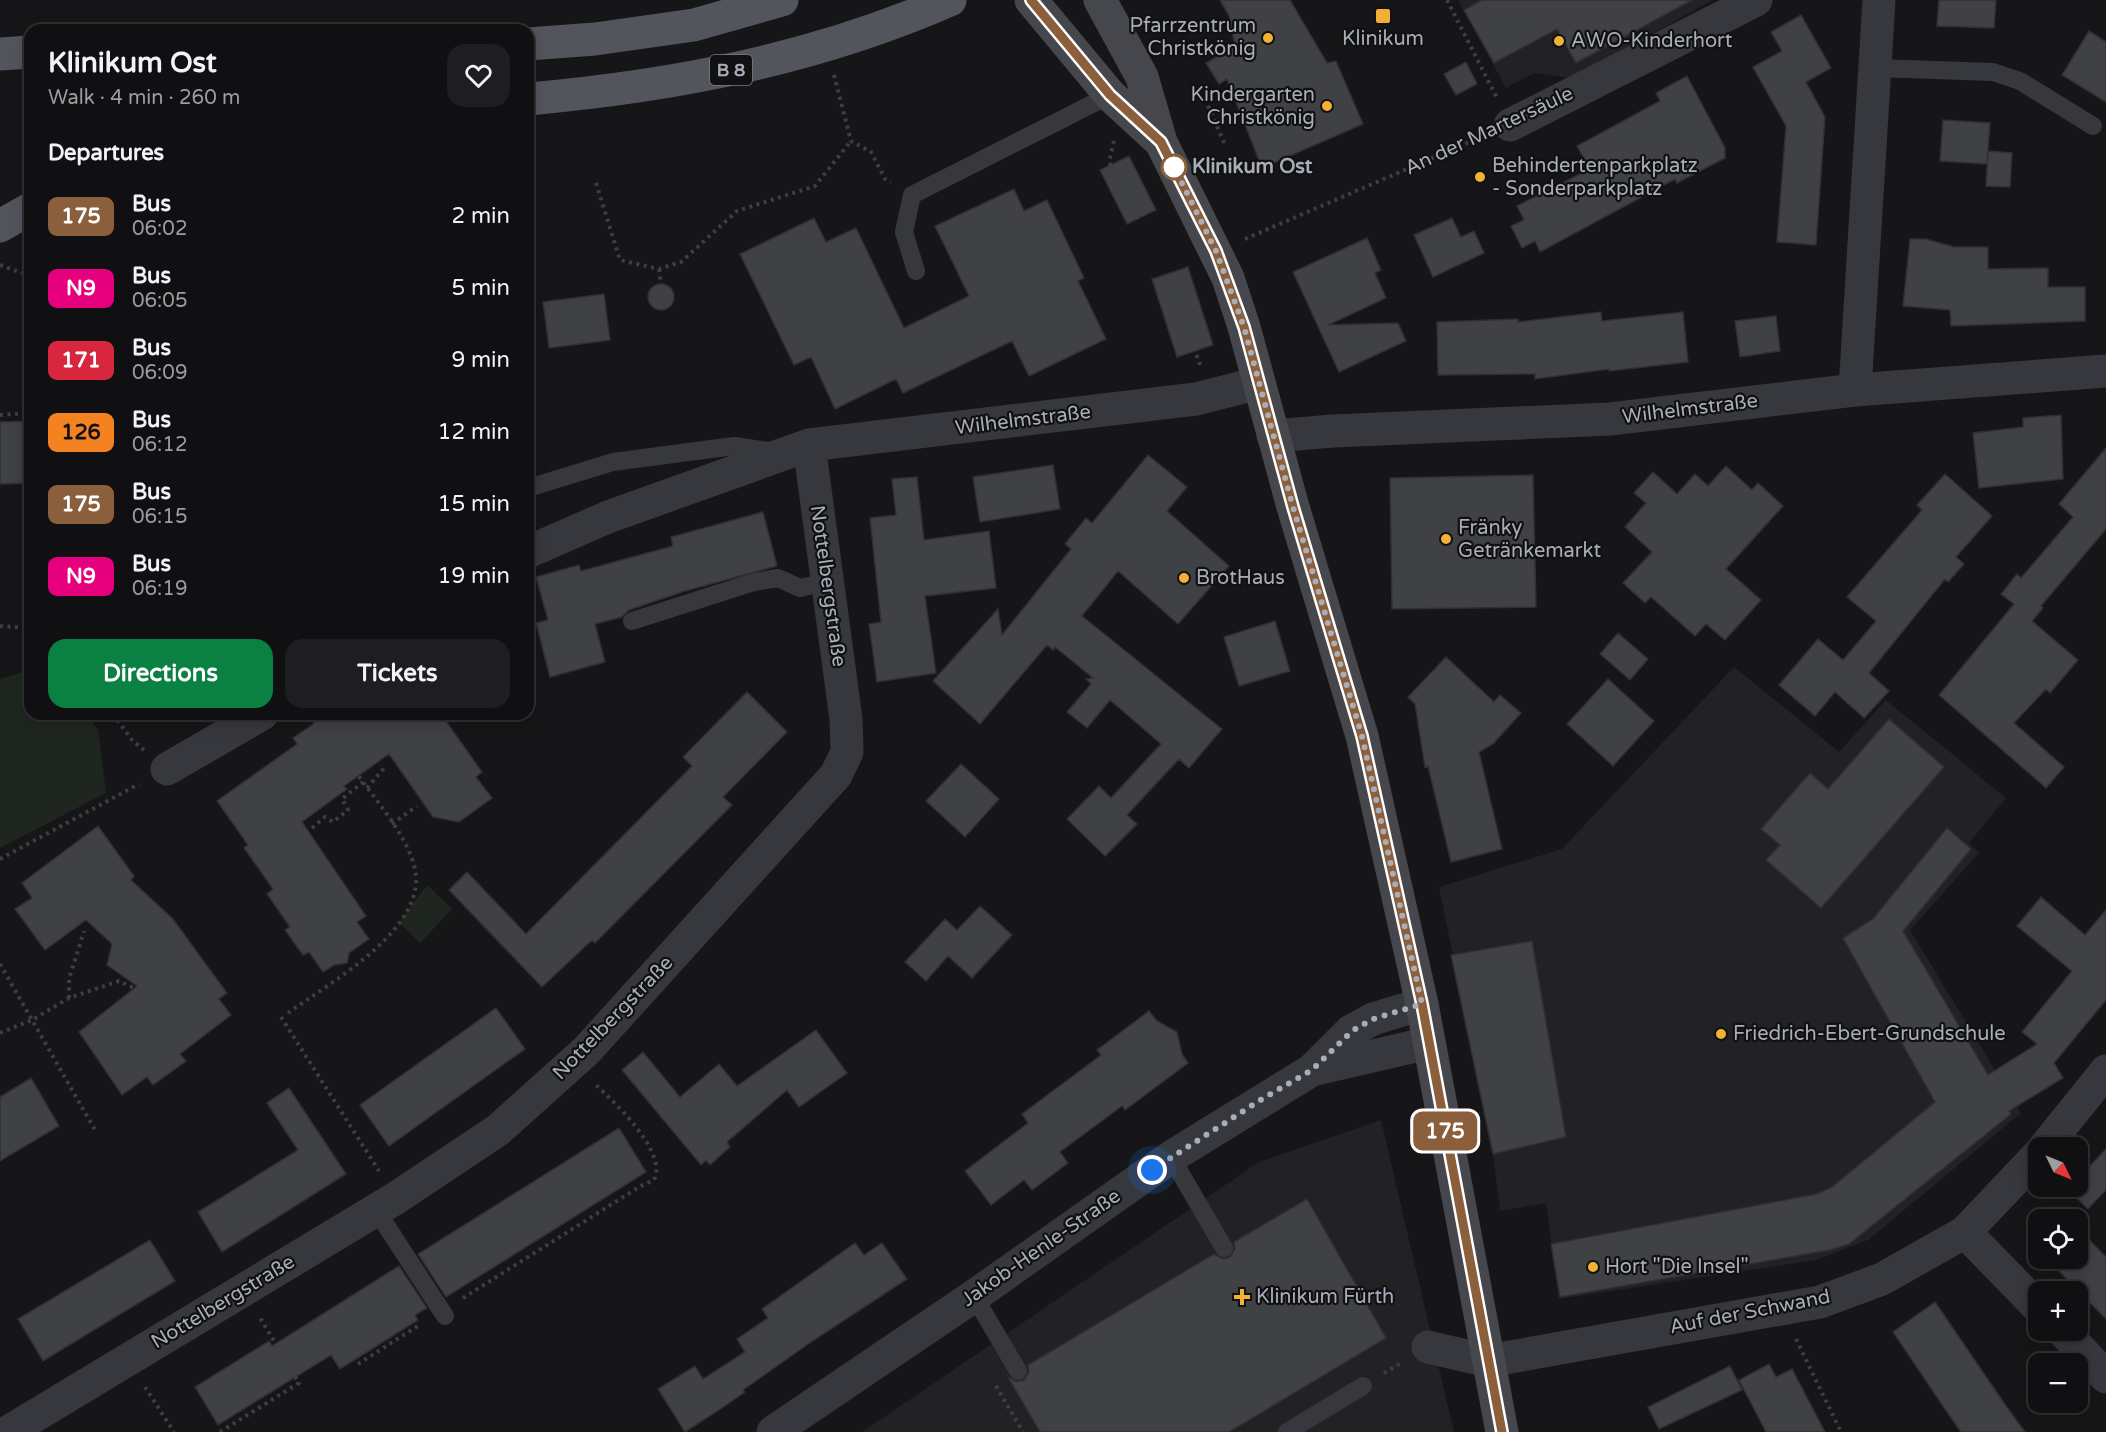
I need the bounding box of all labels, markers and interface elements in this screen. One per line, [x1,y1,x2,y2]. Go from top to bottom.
marker: Klinikum [1374,7,1392,25]
place label: Pfarrzentrum Christkönig [1130,14,1256,61]
place label: Klinikum [1342,27,1424,51]
place label: AWO-Kinderhort [1571,29,1733,53]
marker: Pfarrzentrum Christkönig [1261,31,1275,45]
marker: AWO-Kinderhort [1552,34,1566,48]
button: heart [447,44,510,107]
text: Klinikum Ost [48,46,217,80]
road number: B 8 [710,55,752,85]
street label: An der Martersäule [1401,81,1577,181]
place label: Kindergarten Christkönig [1191,83,1315,130]
text: Walk · 4 min · 260 m [48,86,240,110]
marker: Kindergarten Christkönig [1320,99,1334,113]
text: Departures [48,140,164,166]
marker: Klinikum Ost [1161,154,1187,180]
place label: Behindertenparkplatz - Sonderparkplatz [1492,154,1698,201]
place label: Klinikum Ost [1192,155,1313,179]
marker: Behindertenparkplatz - Sonderparkplatz [1473,170,1487,184]
text: Bus [132,191,171,217]
text: 2 min [451,203,510,229]
text: 175 [61,204,101,229]
text: 06:02 [132,217,187,241]
text: Bus [132,263,171,289]
text: 5 min [451,275,510,301]
text: N9 [66,276,96,301]
text: 06:05 [132,289,187,313]
text: Bus [132,335,171,361]
text: 9 min [451,347,510,373]
text: 171 [61,348,101,373]
text: 06:09 [132,361,187,385]
street label: Wilhelmstraße [1621,389,1759,429]
street label: Wilhelmstraße [954,400,1092,440]
text: Bus [132,407,171,433]
text: 12 min [438,419,510,445]
text: 126 [61,420,101,445]
text: 06:12 [132,433,187,457]
text: Bus [132,479,171,505]
text: 15 min [438,491,510,517]
text: 175 [61,492,101,517]
street label: Nottelbergstraße [805,504,851,668]
text: 06:15 [132,505,187,529]
place label: Fränky Getränkemarkt [1458,516,1601,563]
marker: Fränky Getränkemarkt [1439,532,1453,546]
text: Bus [132,551,171,577]
text: 19 min [438,563,510,589]
text: N9 [66,564,96,589]
place label: BrotHaus [1196,566,1285,590]
marker: BrotHaus [1177,571,1191,585]
text: 06:19 [132,577,187,601]
button: Directions [48,639,273,708]
button: Tickets [285,639,510,708]
street label: Nottelbergstraße [548,951,678,1085]
place label: Friedrich-Ebert-Grundschule [1733,1022,2006,1046]
marker: Friedrich-Ebert-Grundschule [1714,1027,1728,1041]
line badge: 175 [1410,1112,1480,1150]
text: 175 [1425,1119,1465,1144]
north arrow [2028,1137,2088,1197]
map controls [2028,1137,2088,1413]
your location [1137,1155,1167,1185]
street label: Jakob-Henle-Straße [957,1184,1125,1312]
button: locate [2028,1209,2088,1269]
street label: Nottelbergstraße [147,1250,299,1354]
place label: Hort "Die Insel" [1605,1255,1749,1279]
marker: Hort "Die Insel" [1586,1260,1600,1274]
button: + [2028,1281,2088,1341]
place label: Klinikum Fürth [1256,1285,1394,1309]
street label: Auf der Schwand [1668,1285,1832,1339]
marker: Klinikum Fürth [1233,1288,1251,1306]
button: − [2028,1353,2088,1413]

